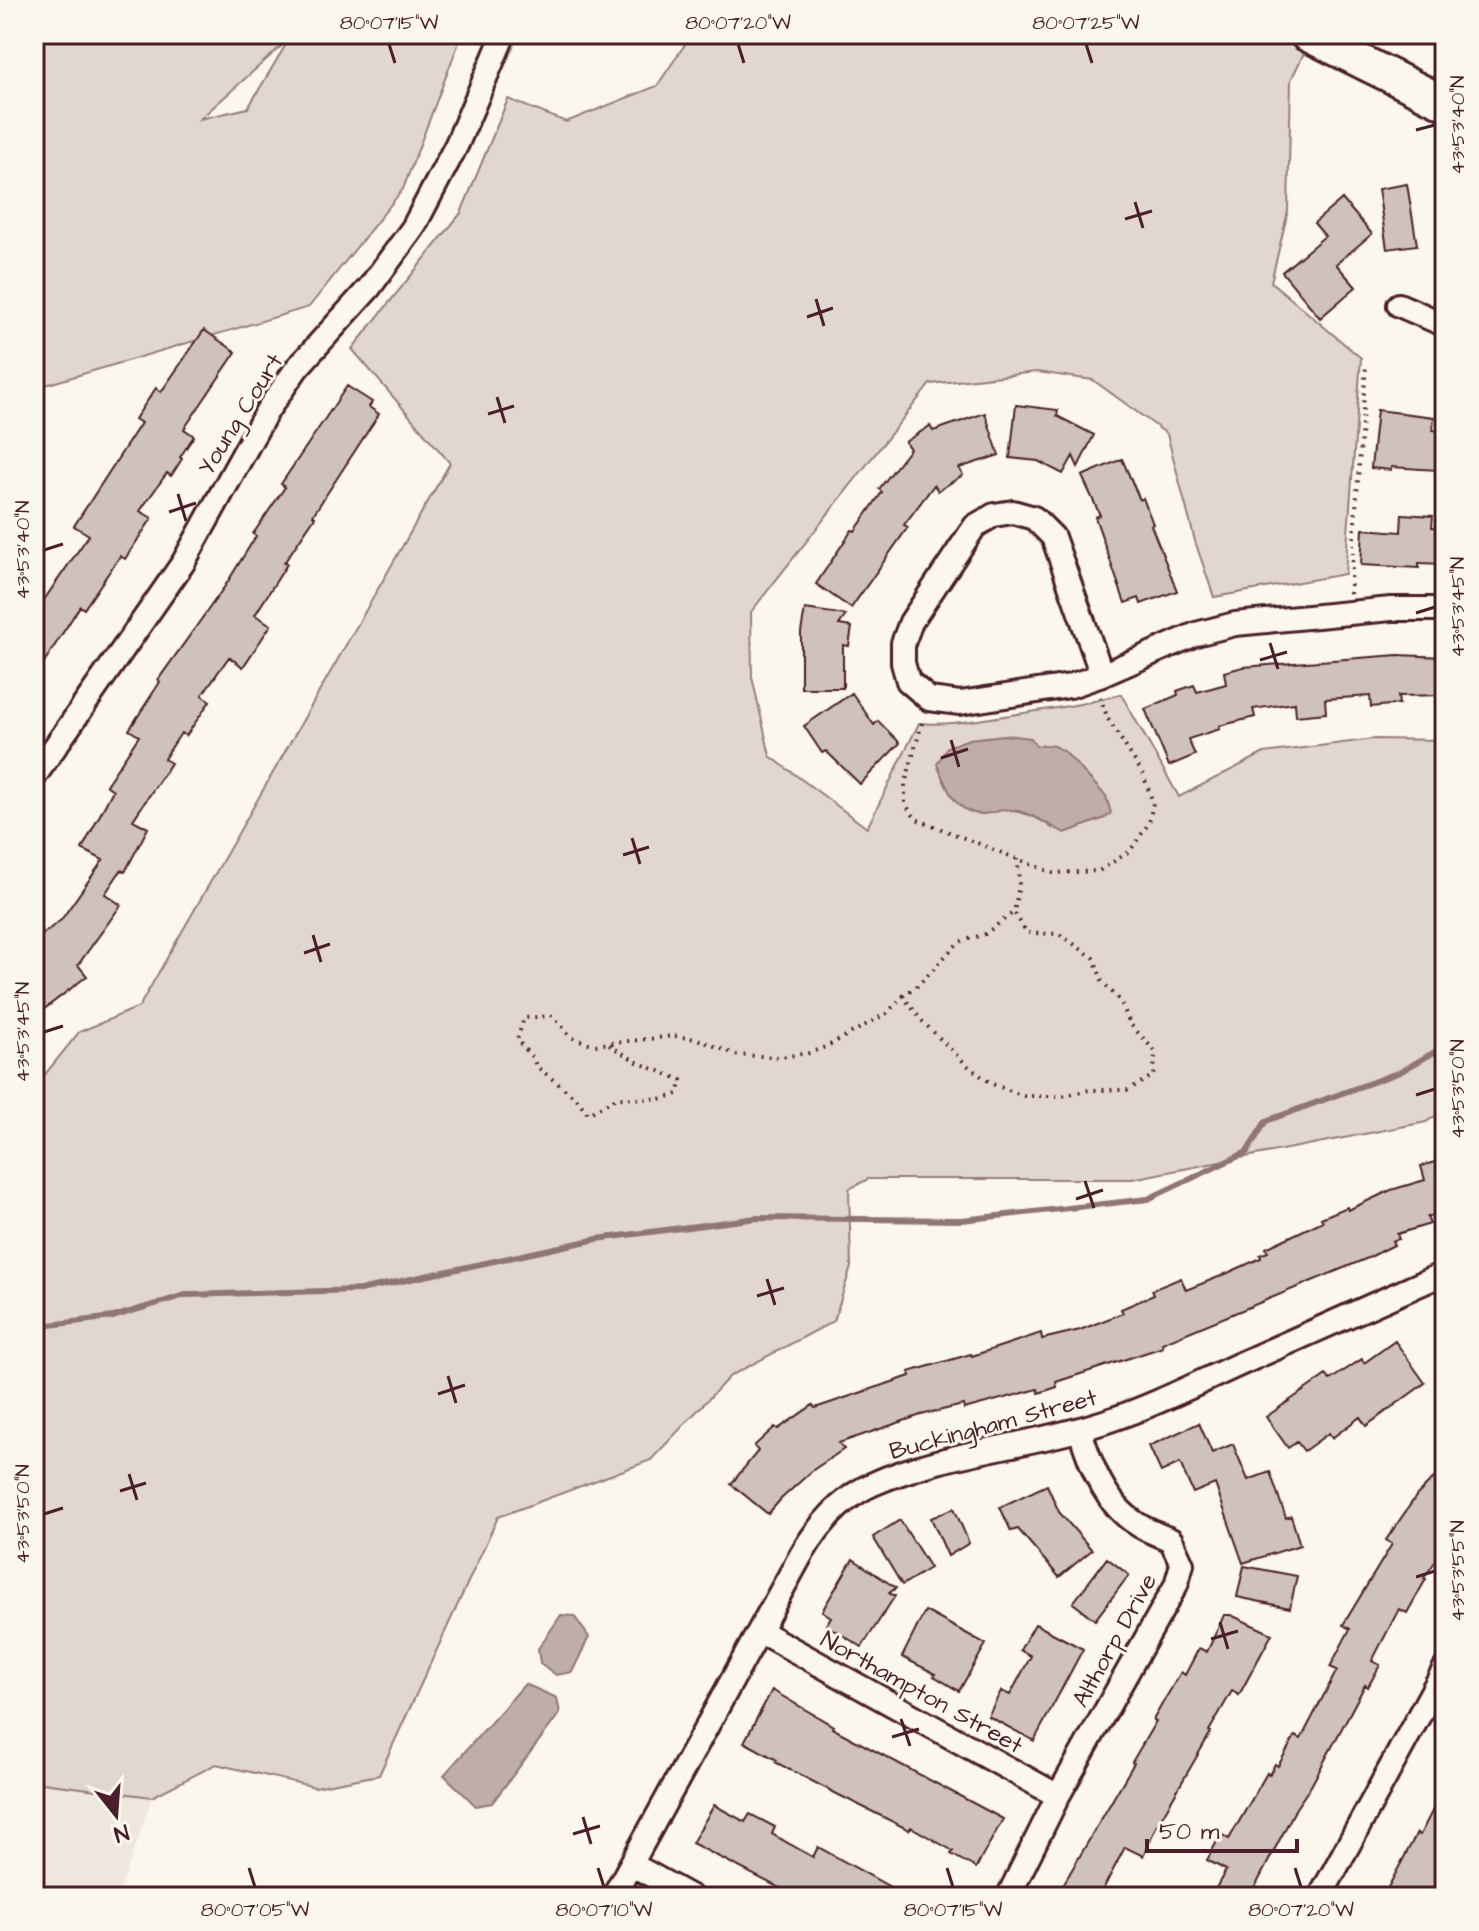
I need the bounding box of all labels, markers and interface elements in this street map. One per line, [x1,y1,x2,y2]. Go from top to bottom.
text: 80°07'15"W [340,9,438,37]
text: 80°07'20"W [685,9,791,37]
text: 80°07'25"W [1032,9,1140,37]
text: 43°53'40"N [1444,75,1472,175]
street label: Young Court [190,347,293,483]
text: 43°53'40"N [9,500,37,600]
text: 43°53'45"N [1444,557,1472,657]
text: 43°53'45"N [9,982,37,1082]
text: 43°53'50"N [1444,1039,1472,1139]
street label: Buckingham Street [886,1381,1101,1470]
text: 43°53'50"N [9,1464,37,1564]
text: 43°53'55"N [1444,1520,1472,1622]
street label: Althorp Drive [1064,1567,1166,1714]
street label: Northampton Street [814,1623,1029,1763]
north arrow [76,1775,156,1855]
scale bar [1147,1803,1297,1853]
text: 50 m [1159,1815,1220,1849]
text: N [110,1816,133,1850]
text: 80°07'05"W [201,1896,309,1924]
text: 80°07'10"W [556,1896,653,1924]
text: 80°07'15"W [904,1896,1002,1924]
text: 80°07'20"W [1248,1896,1354,1924]

